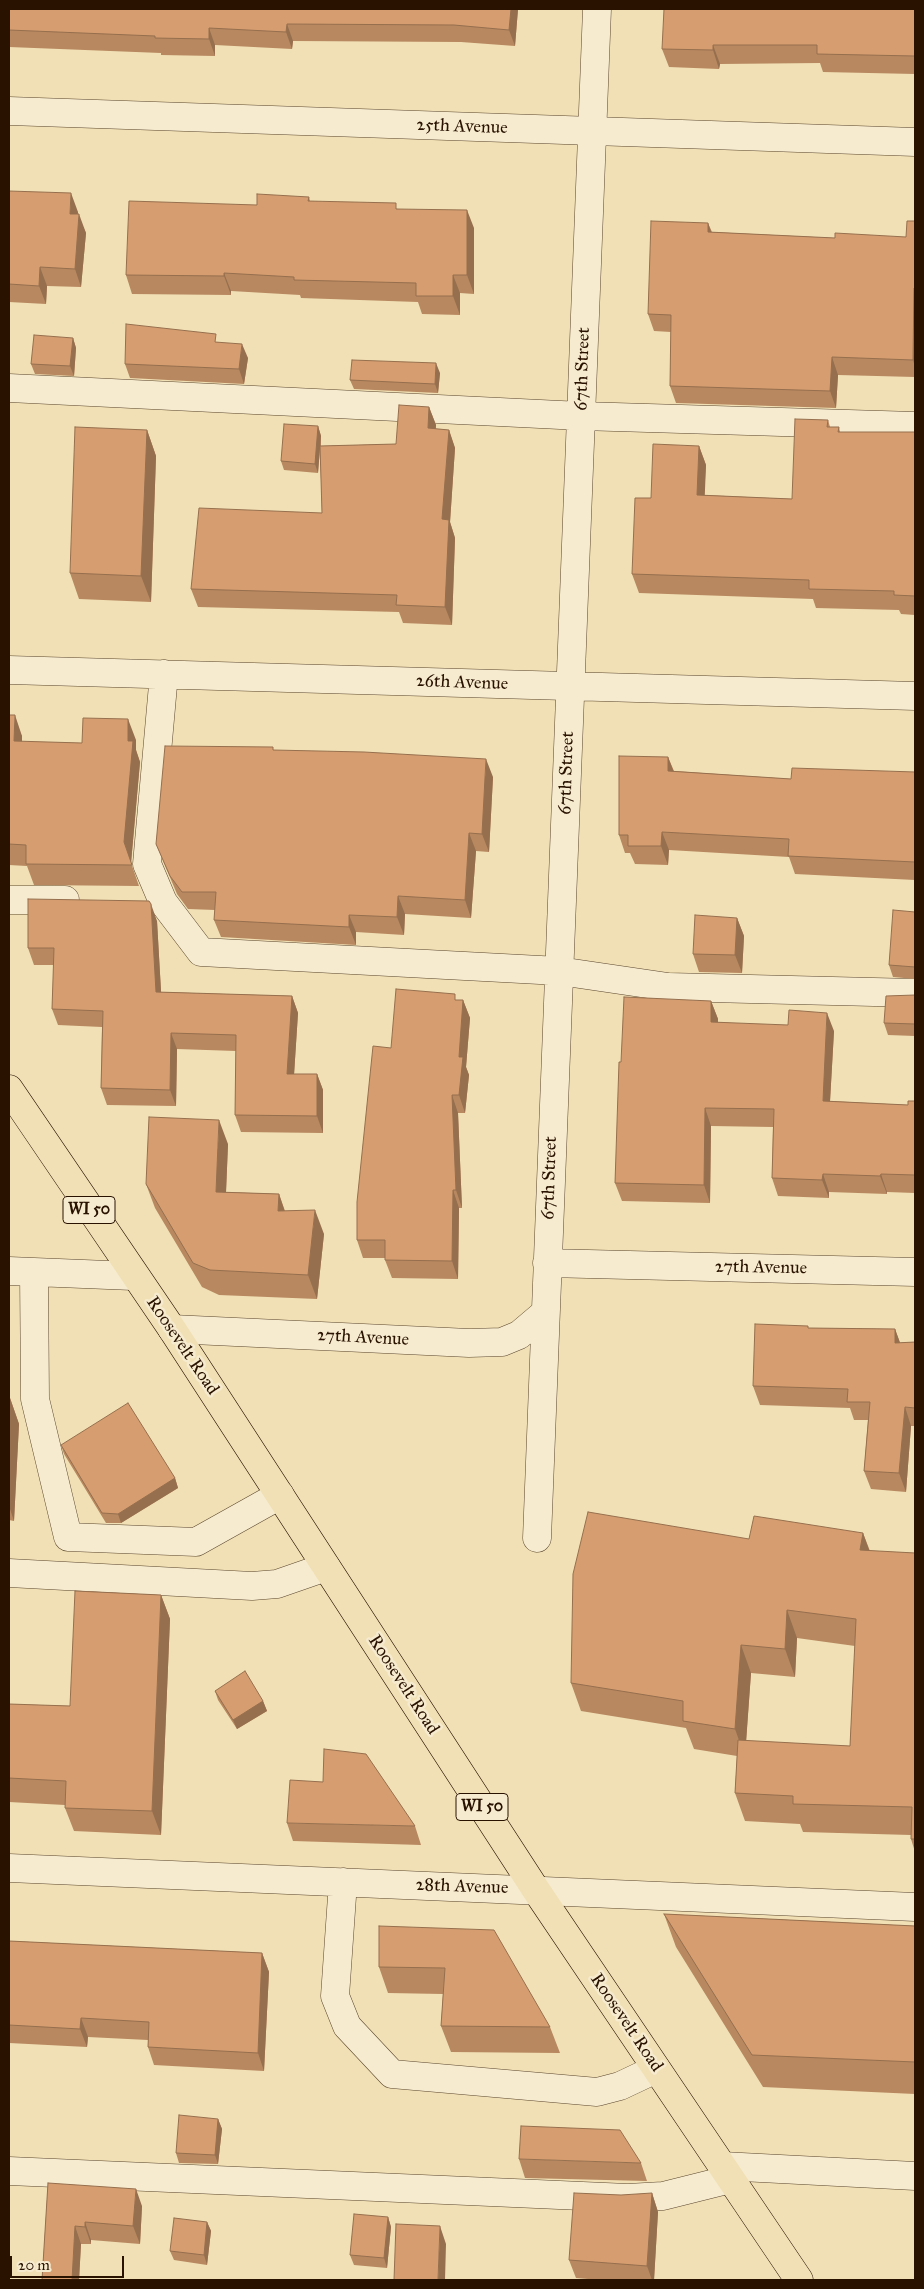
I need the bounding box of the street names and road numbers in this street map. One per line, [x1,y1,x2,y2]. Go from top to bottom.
street label: 25th Avenue [416,115,508,139]
street label: 67th Street [571,327,595,411]
street label: 26th Avenue [415,671,509,695]
street label: 67th Street [555,731,579,815]
street label: 67th Street [538,1136,562,1220]
road number: WI 50 [63,1196,115,1224]
street label: 27th Avenue [715,1256,807,1280]
street label: Roosevelt Road [141,1293,223,1399]
street label: 27th Avenue [316,1325,410,1351]
street label: Roosevelt Road [363,1631,443,1739]
road number: WI 50 [456,1794,508,1820]
street label: 28th Avenue [415,1875,509,1899]
street label: Roosevelt Road [585,1970,667,2076]

